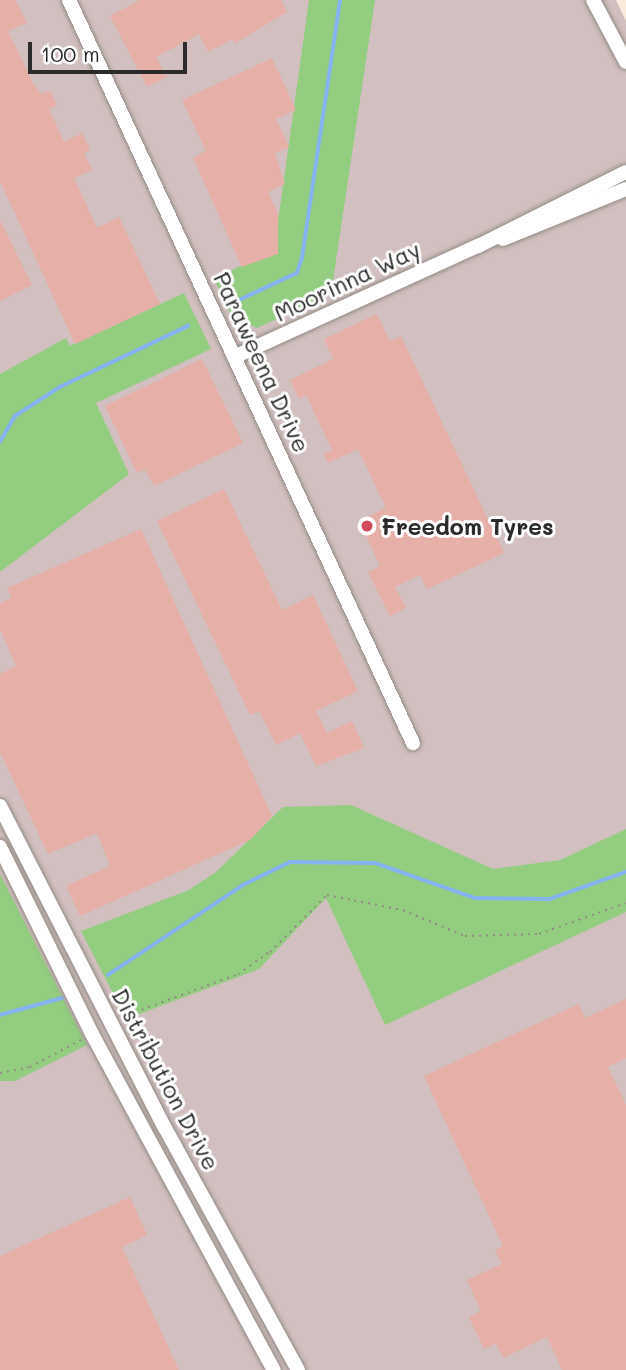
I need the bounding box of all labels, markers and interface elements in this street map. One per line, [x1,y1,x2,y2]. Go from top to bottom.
scale bar [32,28,191,72]
text: 100 m [41,40,100,67]
street label: Moorinna Way [270,235,424,327]
street label: Paraweena Drive [208,267,316,457]
place label: Freedom Tyres [381,512,554,540]
marker: Freedom Tyres [359,518,375,534]
street label: Distribution Drive [106,984,226,1174]

